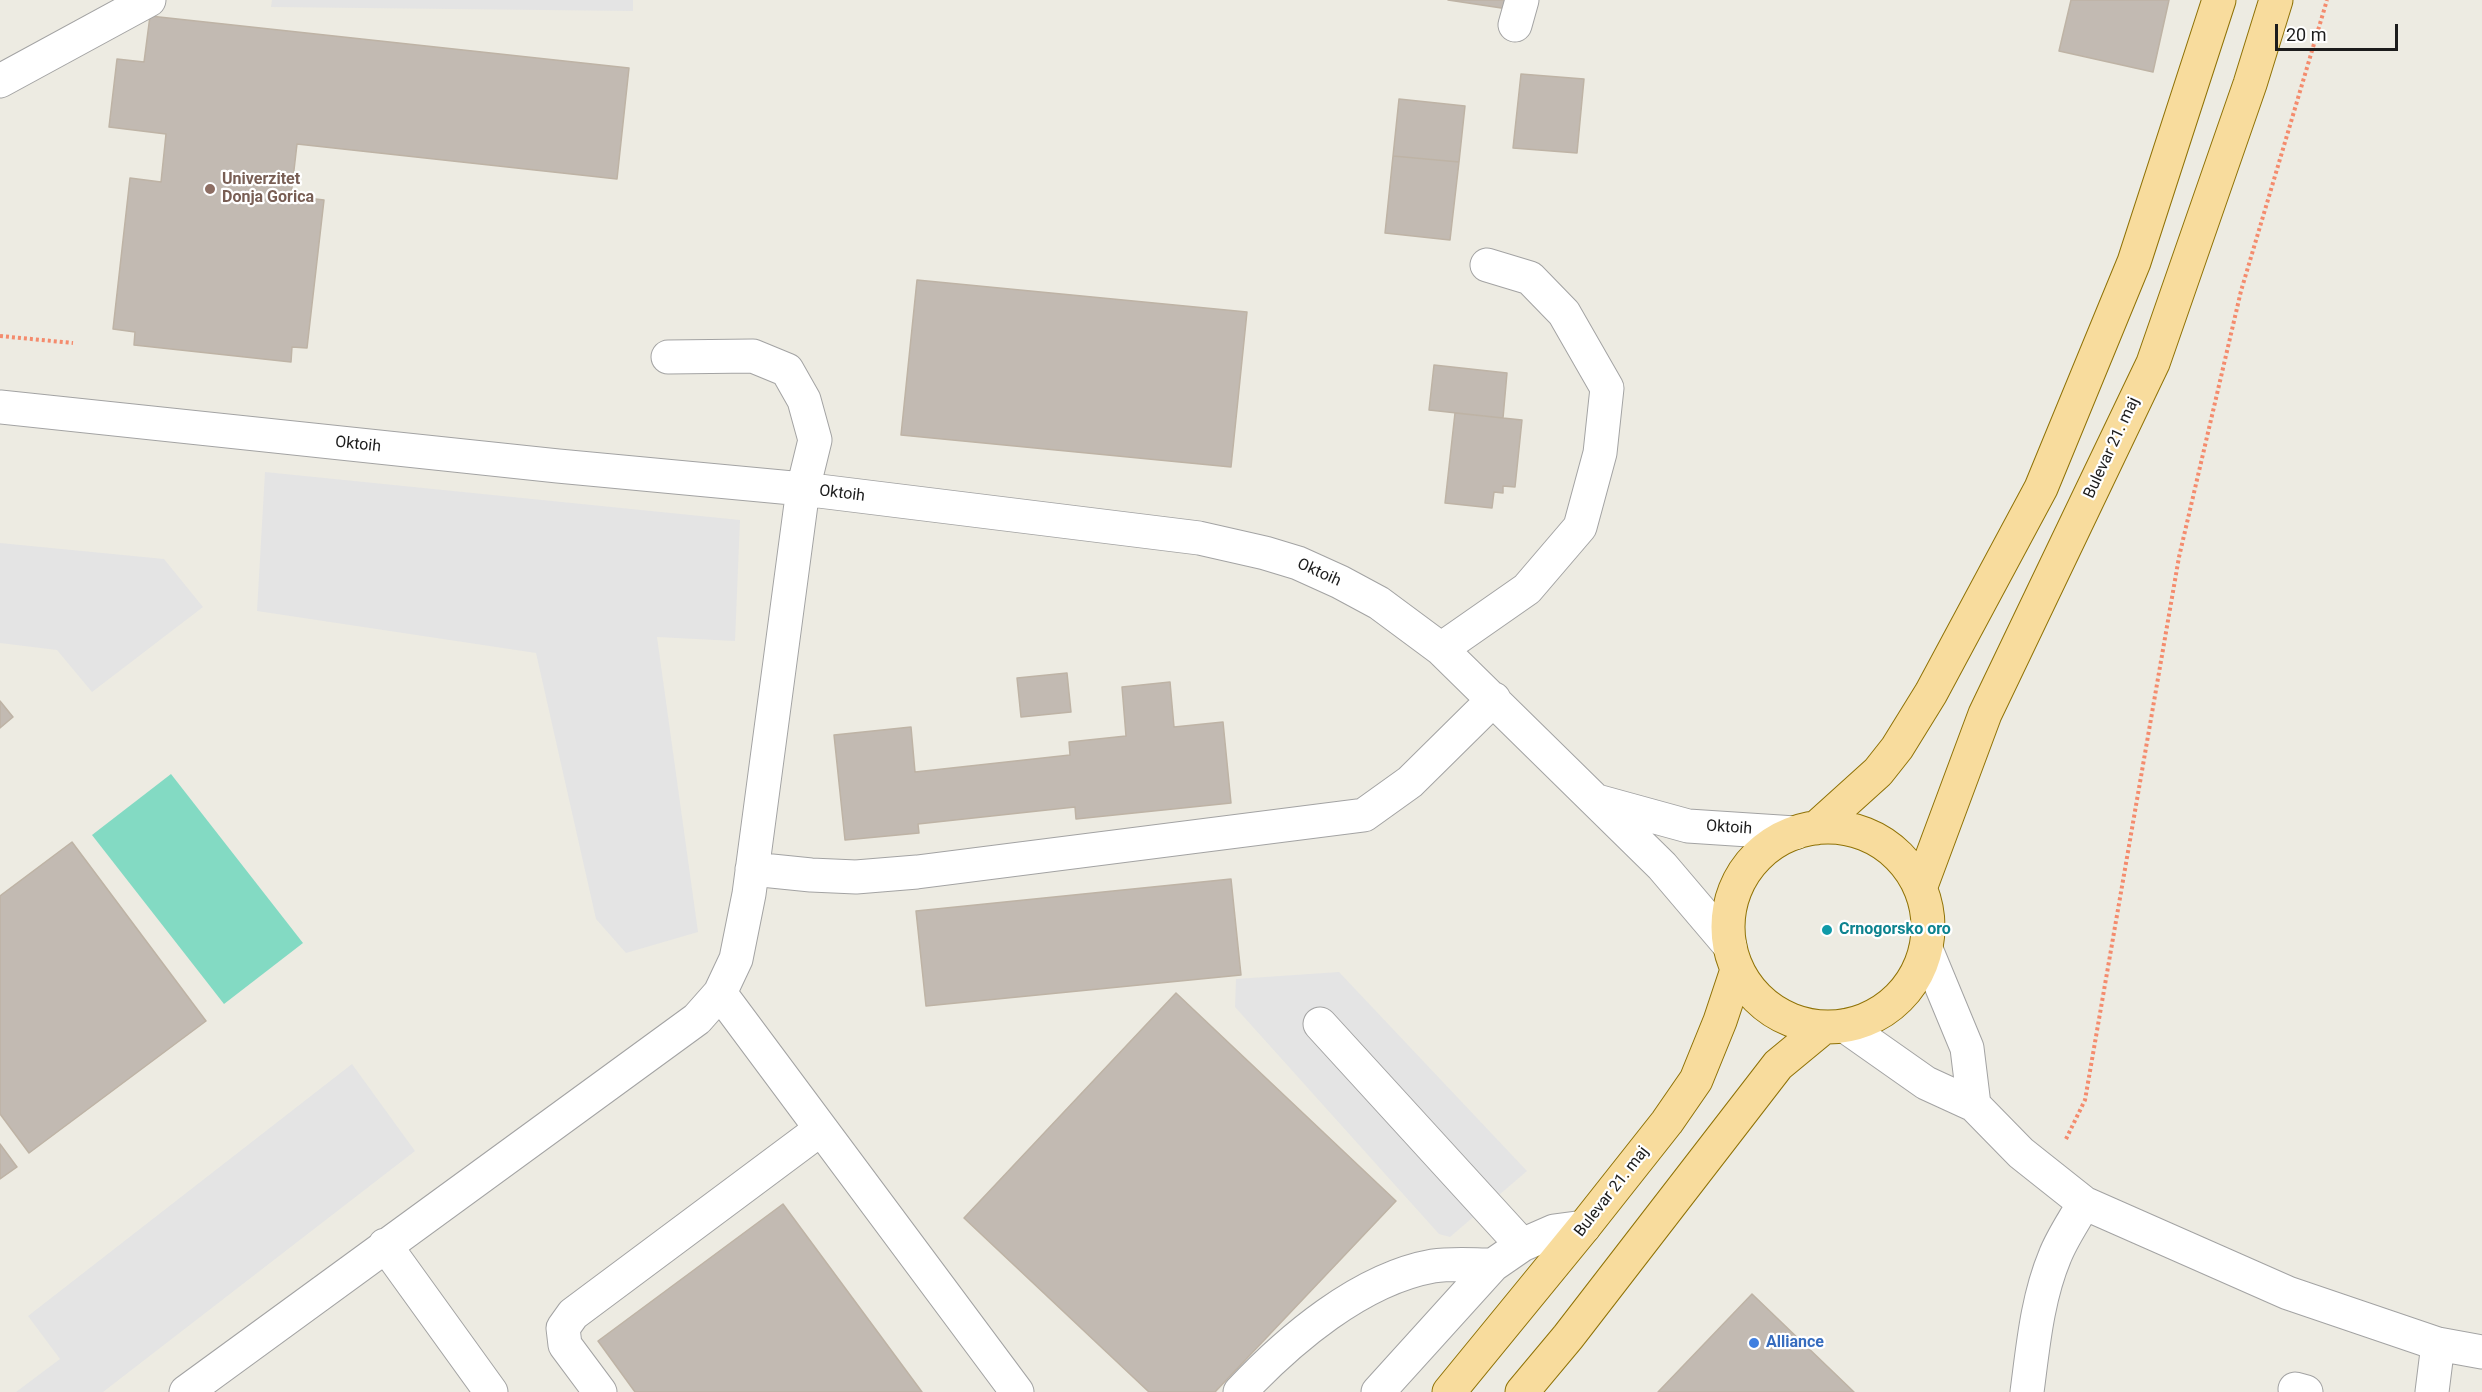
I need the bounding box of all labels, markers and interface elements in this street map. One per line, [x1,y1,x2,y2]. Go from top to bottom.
scale bar [2278,12,2401,50]
text: 20 m [2286,24,2326,45]
place label: Univerzitet Donja Gorica [222,170,314,208]
marker: Univerzitet Donja Gorica [203,182,217,196]
street label: Bulevar 21. maj [2080,394,2144,502]
street label: Oktoih [334,433,382,457]
street label: Oktoih [818,482,866,506]
street label: Oktoih [1294,555,1344,591]
street label: Oktoih [1705,817,1753,839]
place label: Crnogorsko oro [1839,920,1951,940]
marker: Crnogorsko oro [1820,923,1834,937]
street label: Bulevar 21. maj [1571,1143,1653,1241]
place label: Alliance [1766,1333,1824,1353]
marker: Alliance [1747,1336,1761,1350]

